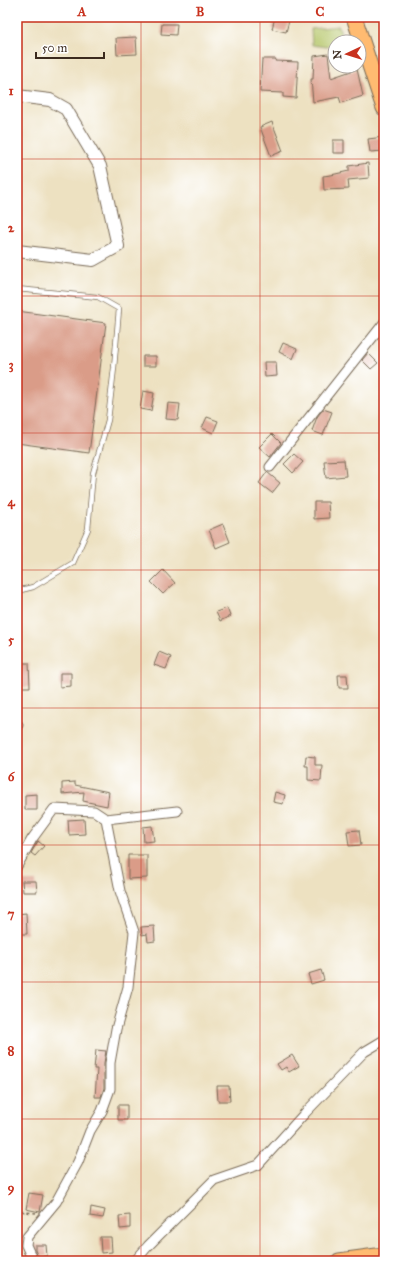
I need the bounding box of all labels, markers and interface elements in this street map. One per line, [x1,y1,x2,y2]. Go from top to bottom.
text: A [77,4,87,20]
text: B [196,4,205,20]
text: C [316,4,325,20]
scale bar [36,34,104,60]
north arrow [327,34,367,74]
text: 50 m [42,41,67,55]
text: N [331,49,344,60]
text: 1 [8,83,14,99]
text: 2 [8,220,15,236]
text: 3 [8,357,14,373]
text: 4 [7,494,15,510]
text: 5 [8,632,15,648]
text: 6 [8,769,16,785]
text: 7 [8,906,15,922]
text: 8 [8,1043,15,1059]
text: 9 [8,1180,15,1196]

